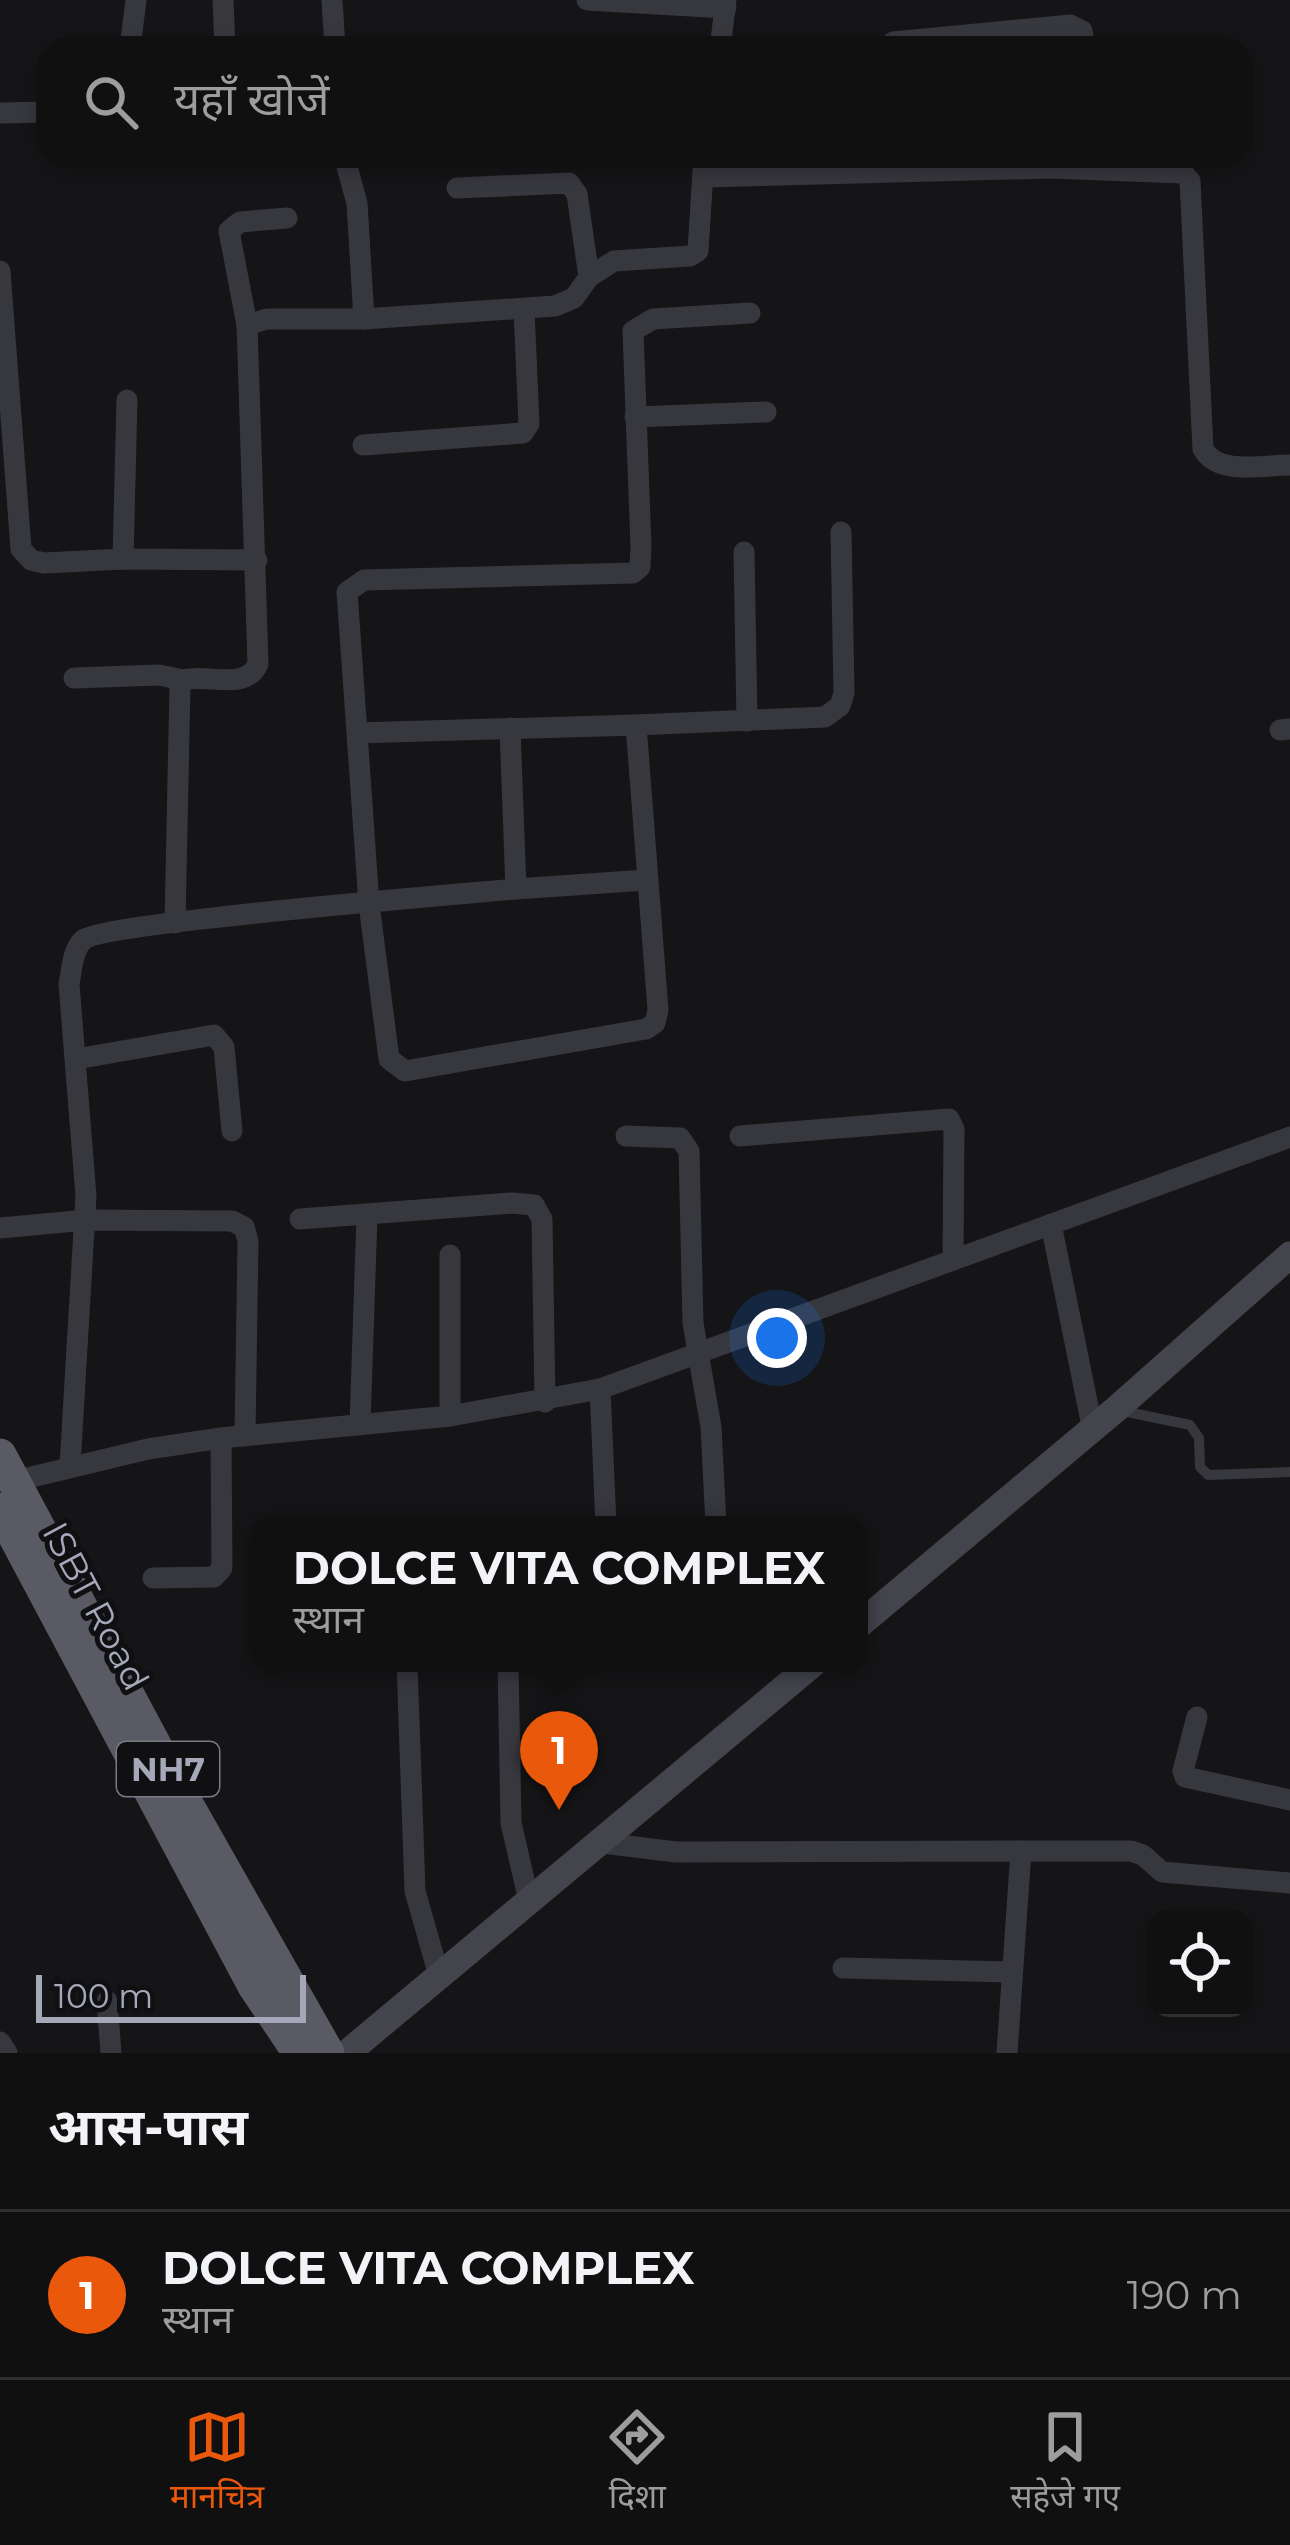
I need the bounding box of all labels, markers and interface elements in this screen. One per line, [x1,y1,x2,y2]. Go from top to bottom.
search box [36,36,1254,168]
icon: search [78,69,144,135]
text: यहाँ खोजें [174,71,329,126]
your location [747,1308,807,1368]
street label: ISBT Road [33,1515,159,1697]
popup [250,1516,868,1672]
text: DOLCE VITA COMPLEX [293,1540,825,1595]
text: स्थान [293,1595,364,1643]
pin: 1 [520,1711,598,1810]
road number: NH7 [117,1742,219,1796]
map controls [1146,1909,1254,2017]
button: locate [1146,1909,1254,2017]
scale bar [36,1969,306,2022]
text: 100 m [54,1976,153,2016]
text: आस-पास [48,2096,248,2158]
text: DOLCE VITA COMPLEX [162,2240,694,2295]
text: 1 [79,2271,95,2319]
text: 190 m [1127,2271,1242,2319]
text: स्थान [162,2295,233,2343]
tab: मानचित्र [170,2404,264,2521]
tab: दिशा [604,2404,670,2521]
tab: सहेजे गए [1010,2404,1120,2521]

